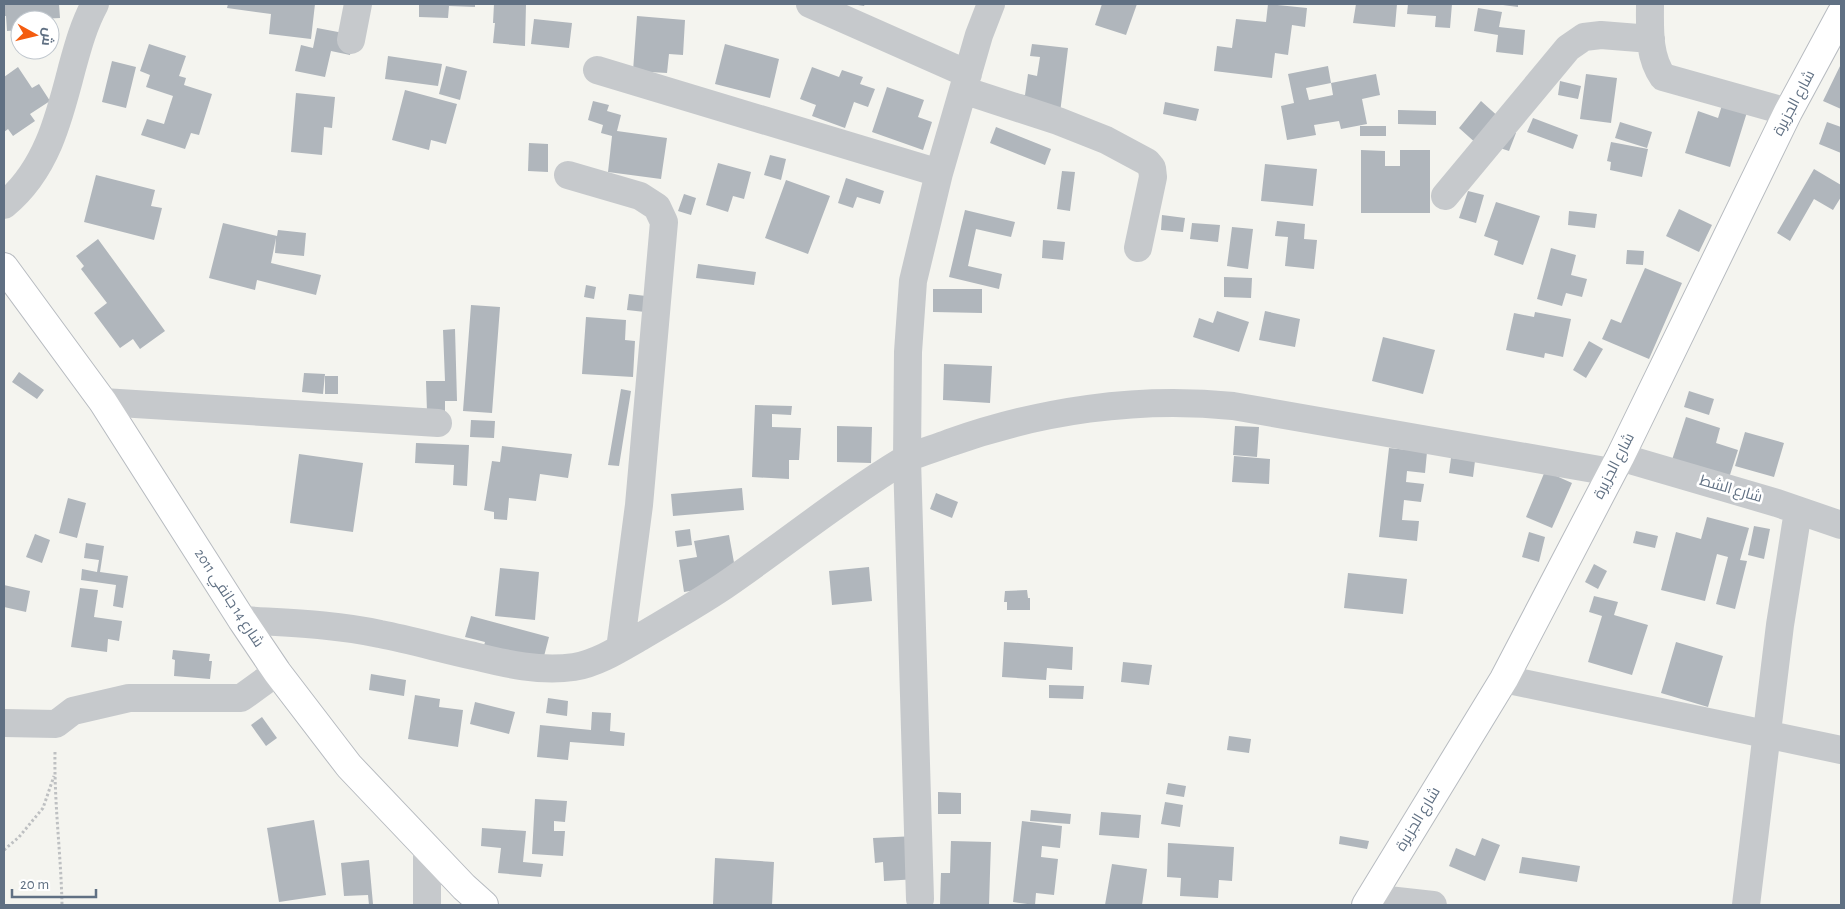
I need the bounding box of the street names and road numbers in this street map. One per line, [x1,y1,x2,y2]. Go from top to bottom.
street label: شارع الجزيرة [1770,67,1820,140]
street label: شارع الجزيرة [1590,430,1640,503]
street label: شارع الشط [1697,472,1764,508]
street label: شارع 14 جانفي 2011 [188,546,267,652]
street label: شارع الجزيرة [1392,784,1445,855]

